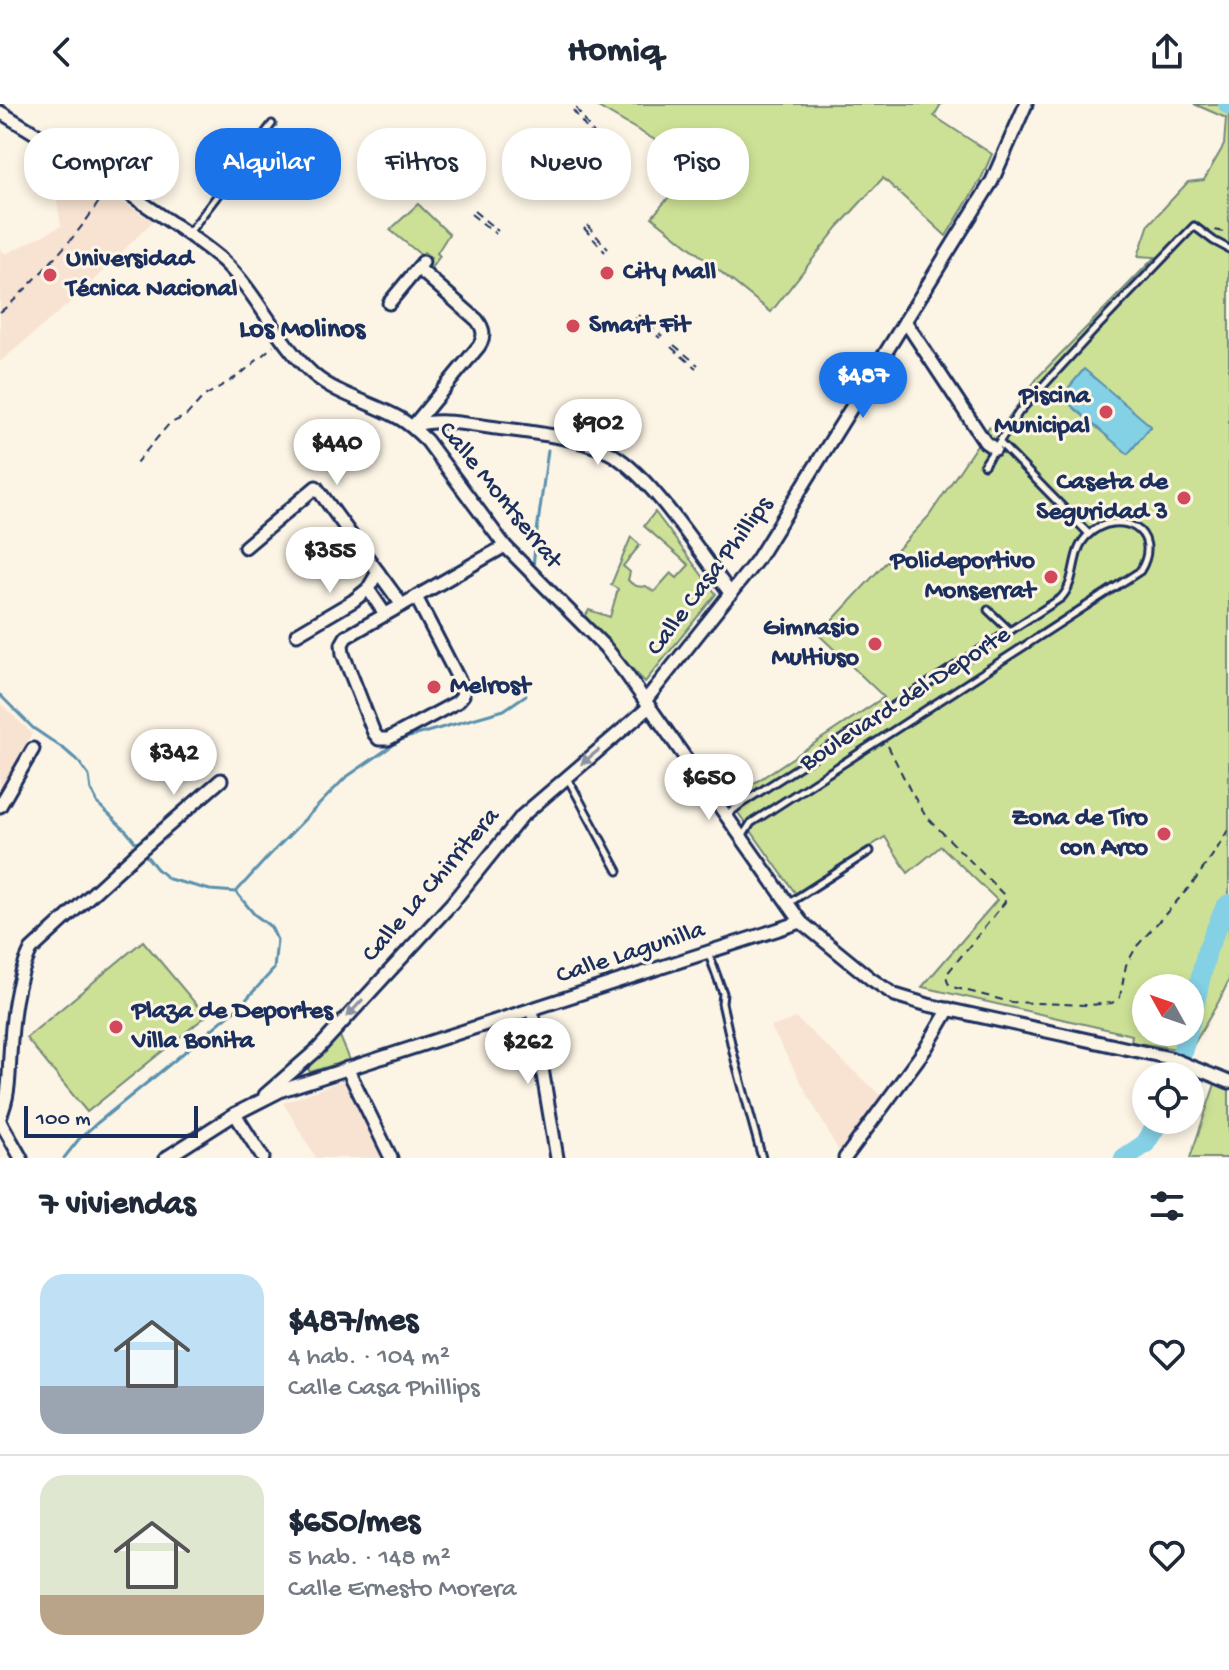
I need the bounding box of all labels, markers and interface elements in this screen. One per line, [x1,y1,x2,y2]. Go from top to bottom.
icon: back [40,30,84,74]
icon: share [1145,30,1189,74]
text: Homiq [567,31,662,74]
chip: Comprar [24,128,179,200]
chip: Alquilar [195,128,341,200]
chip: Filtros [357,128,486,200]
chip: Nuevo [502,128,631,200]
chip: Piso [647,128,749,200]
place label: Universidad Técnica Nacional [64,245,238,306]
place label: City Mall [623,258,716,289]
marker: City Mall [598,264,616,282]
marker: Universidad Técnica Nacional [41,266,59,284]
place label: Smart Fit [589,311,692,342]
district label: Los Molinos [239,314,367,347]
marker: Smart Fit [564,317,582,335]
pin: $487 [816,352,910,420]
text: $487 [837,362,889,393]
place label: Piscina Municipal [994,382,1092,443]
pin: $902 [551,399,645,467]
marker: Piscina Municipal [1097,403,1115,421]
text: $902 [572,409,624,440]
street label: Calle Montserrat [430,416,569,578]
pin: $440 [290,419,384,487]
text: $440 [311,429,363,460]
place label: Caseta de Seguridad 3 [1036,468,1170,529]
marker: Caseta de Seguridad 3 [1175,489,1193,507]
street label: Calle Casa Phillips [641,490,782,663]
pin: $355 [283,527,377,595]
text: $355 [304,537,356,568]
place label: Polideportivo Monserrat [888,547,1037,608]
marker: Polideportivo Monserrat [1042,568,1060,586]
place label: Gimnasio Multiuso [763,614,860,675]
street label: Boulevard del Deporte [794,620,1018,780]
marker: Gimnasio Multiuso [866,635,884,653]
place label: Melrost [450,672,532,703]
marker: Melrost [425,678,443,696]
pin: $342 [127,729,221,797]
text: $342 [149,739,199,770]
one-way arrow [579,749,600,766]
pin: $650 [662,754,756,822]
text: $650 [682,764,736,795]
street label: Calle La Chirritera [356,801,509,970]
place label: Zona de Tiro con Arco [1012,804,1148,865]
marker: Zona de Tiro con Arco [1155,825,1173,843]
street label: Calle Lagunilla [553,915,711,993]
north arrow [1132,974,1204,1046]
map controls [1132,974,1204,1134]
place label: Plaza de Deportes Villa Bonita [130,997,334,1058]
one-way arrow [347,997,364,1017]
marker: Plaza de Deportes Villa Bonita [107,1018,125,1036]
pin: $262 [481,1018,575,1086]
text: $262 [503,1028,553,1059]
button: locate [1132,1062,1204,1134]
scale bar [24,1102,198,1138]
text: 100 m [36,1107,91,1133]
icon: filters [1145,1184,1189,1228]
text: 7 viviendas [40,1186,195,1226]
text: $487/mes [288,1303,418,1343]
icon: home [104,1306,200,1402]
icon: heart [1145,1332,1189,1376]
text: 4 hab. · 104 m² [288,1343,450,1374]
text: Calle Casa Phillips [288,1374,480,1405]
text: $650/mes [288,1504,420,1544]
icon: home [104,1507,200,1603]
icon: heart [1145,1533,1189,1577]
text: 5 hab. · 148 m² [288,1544,451,1575]
text: Calle Ernesto Morera [288,1575,516,1606]

